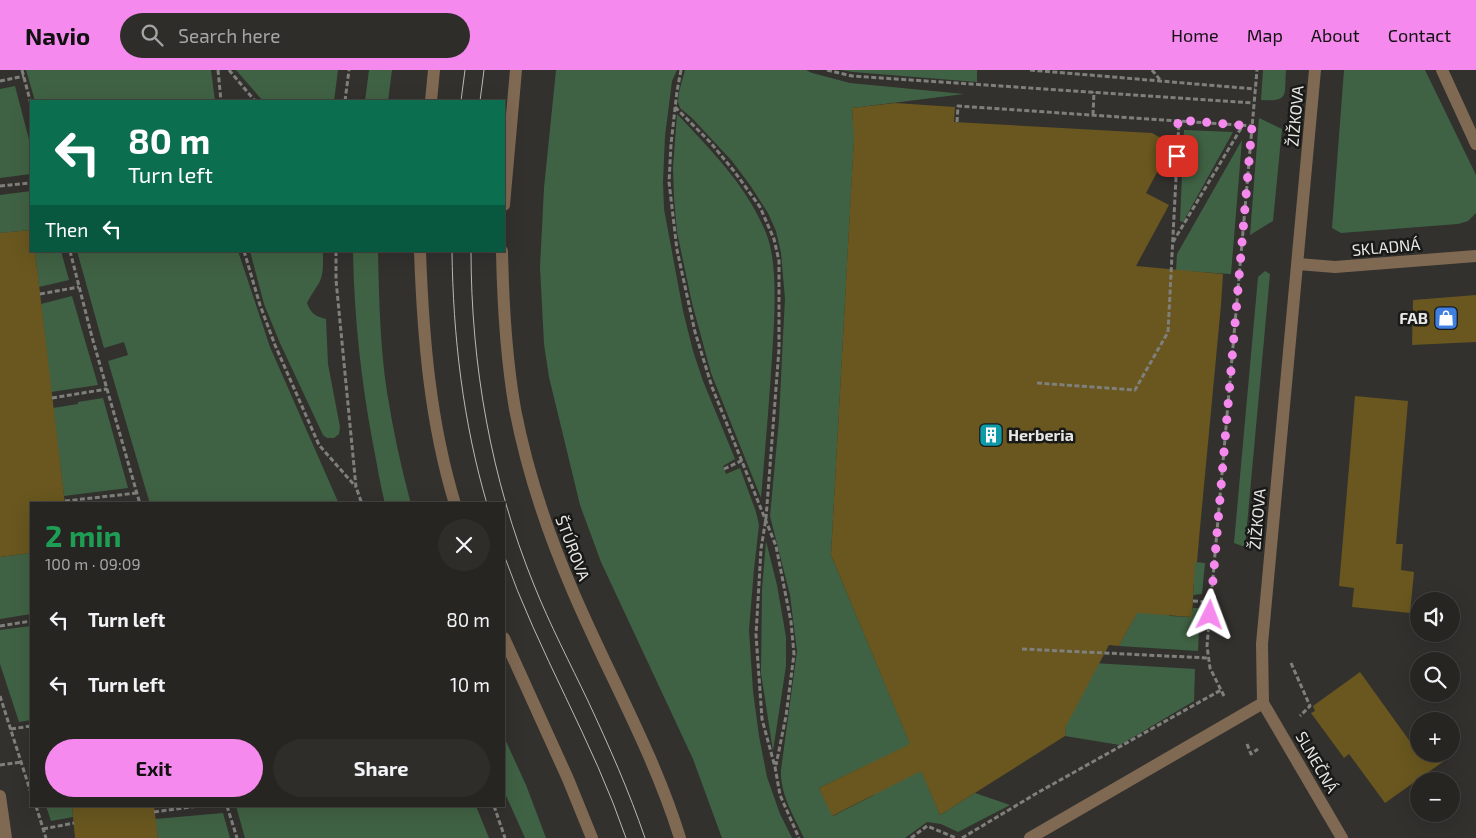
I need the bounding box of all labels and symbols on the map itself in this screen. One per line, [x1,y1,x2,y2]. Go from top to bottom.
street label: ŽIŽKOVA [1282,85,1307,147]
pin [1156,135,1198,177]
street label: SKLADNÁ [1351,234,1421,259]
shop icon: FAB [1433,305,1459,331]
place label: FAB [1399,308,1428,327]
building icon: Herberia [978,422,1004,448]
place label: Herberia [1008,425,1074,444]
street label: ŽIŽKOVA [1244,488,1269,550]
street label: ŠTÚROVA [552,512,595,583]
position arrow [1183,588,1235,640]
street label: SLNEČNÁ [1292,728,1343,796]

